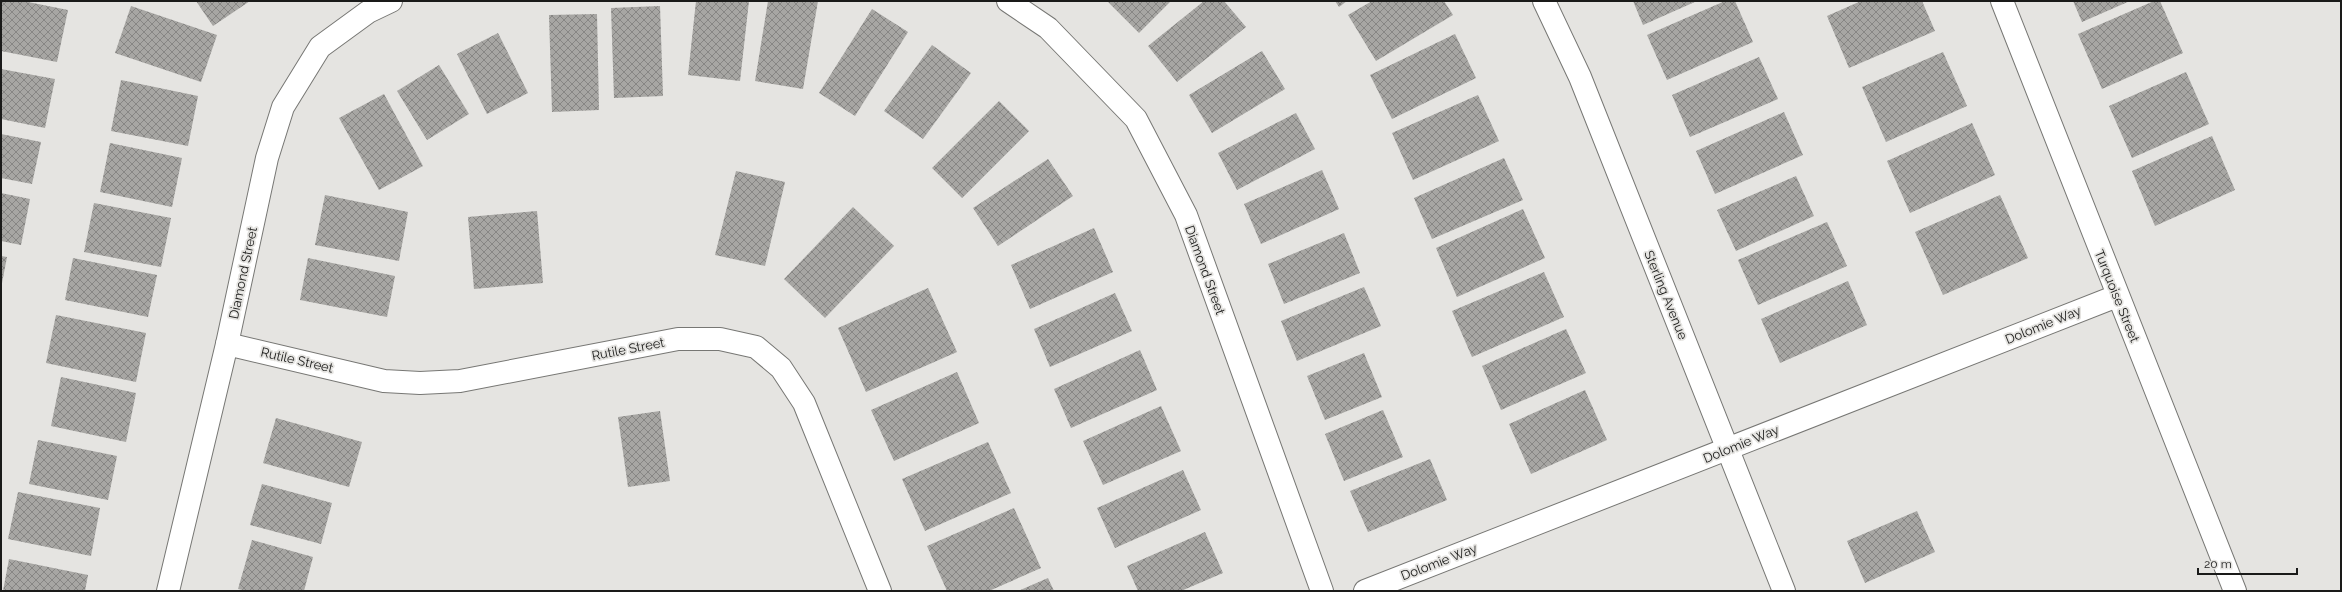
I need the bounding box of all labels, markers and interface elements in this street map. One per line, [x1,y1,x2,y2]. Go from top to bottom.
street label: Diamond Street [1182,223,1228,317]
street label: Diamond Street [226,225,260,320]
street label: Sterling Avenue [1641,248,1691,342]
street label: Turquoise Street [2092,248,2143,345]
street label: Dolomie Way [2003,303,2083,347]
street label: Rutile Street [590,334,666,363]
street label: Rutile Street [259,344,335,376]
street label: Dolomie Way [1701,422,1781,466]
street label: Dolomie Way [1399,541,1479,583]
scale bar [2198,550,2297,576]
text: 20 m [2204,557,2232,571]

